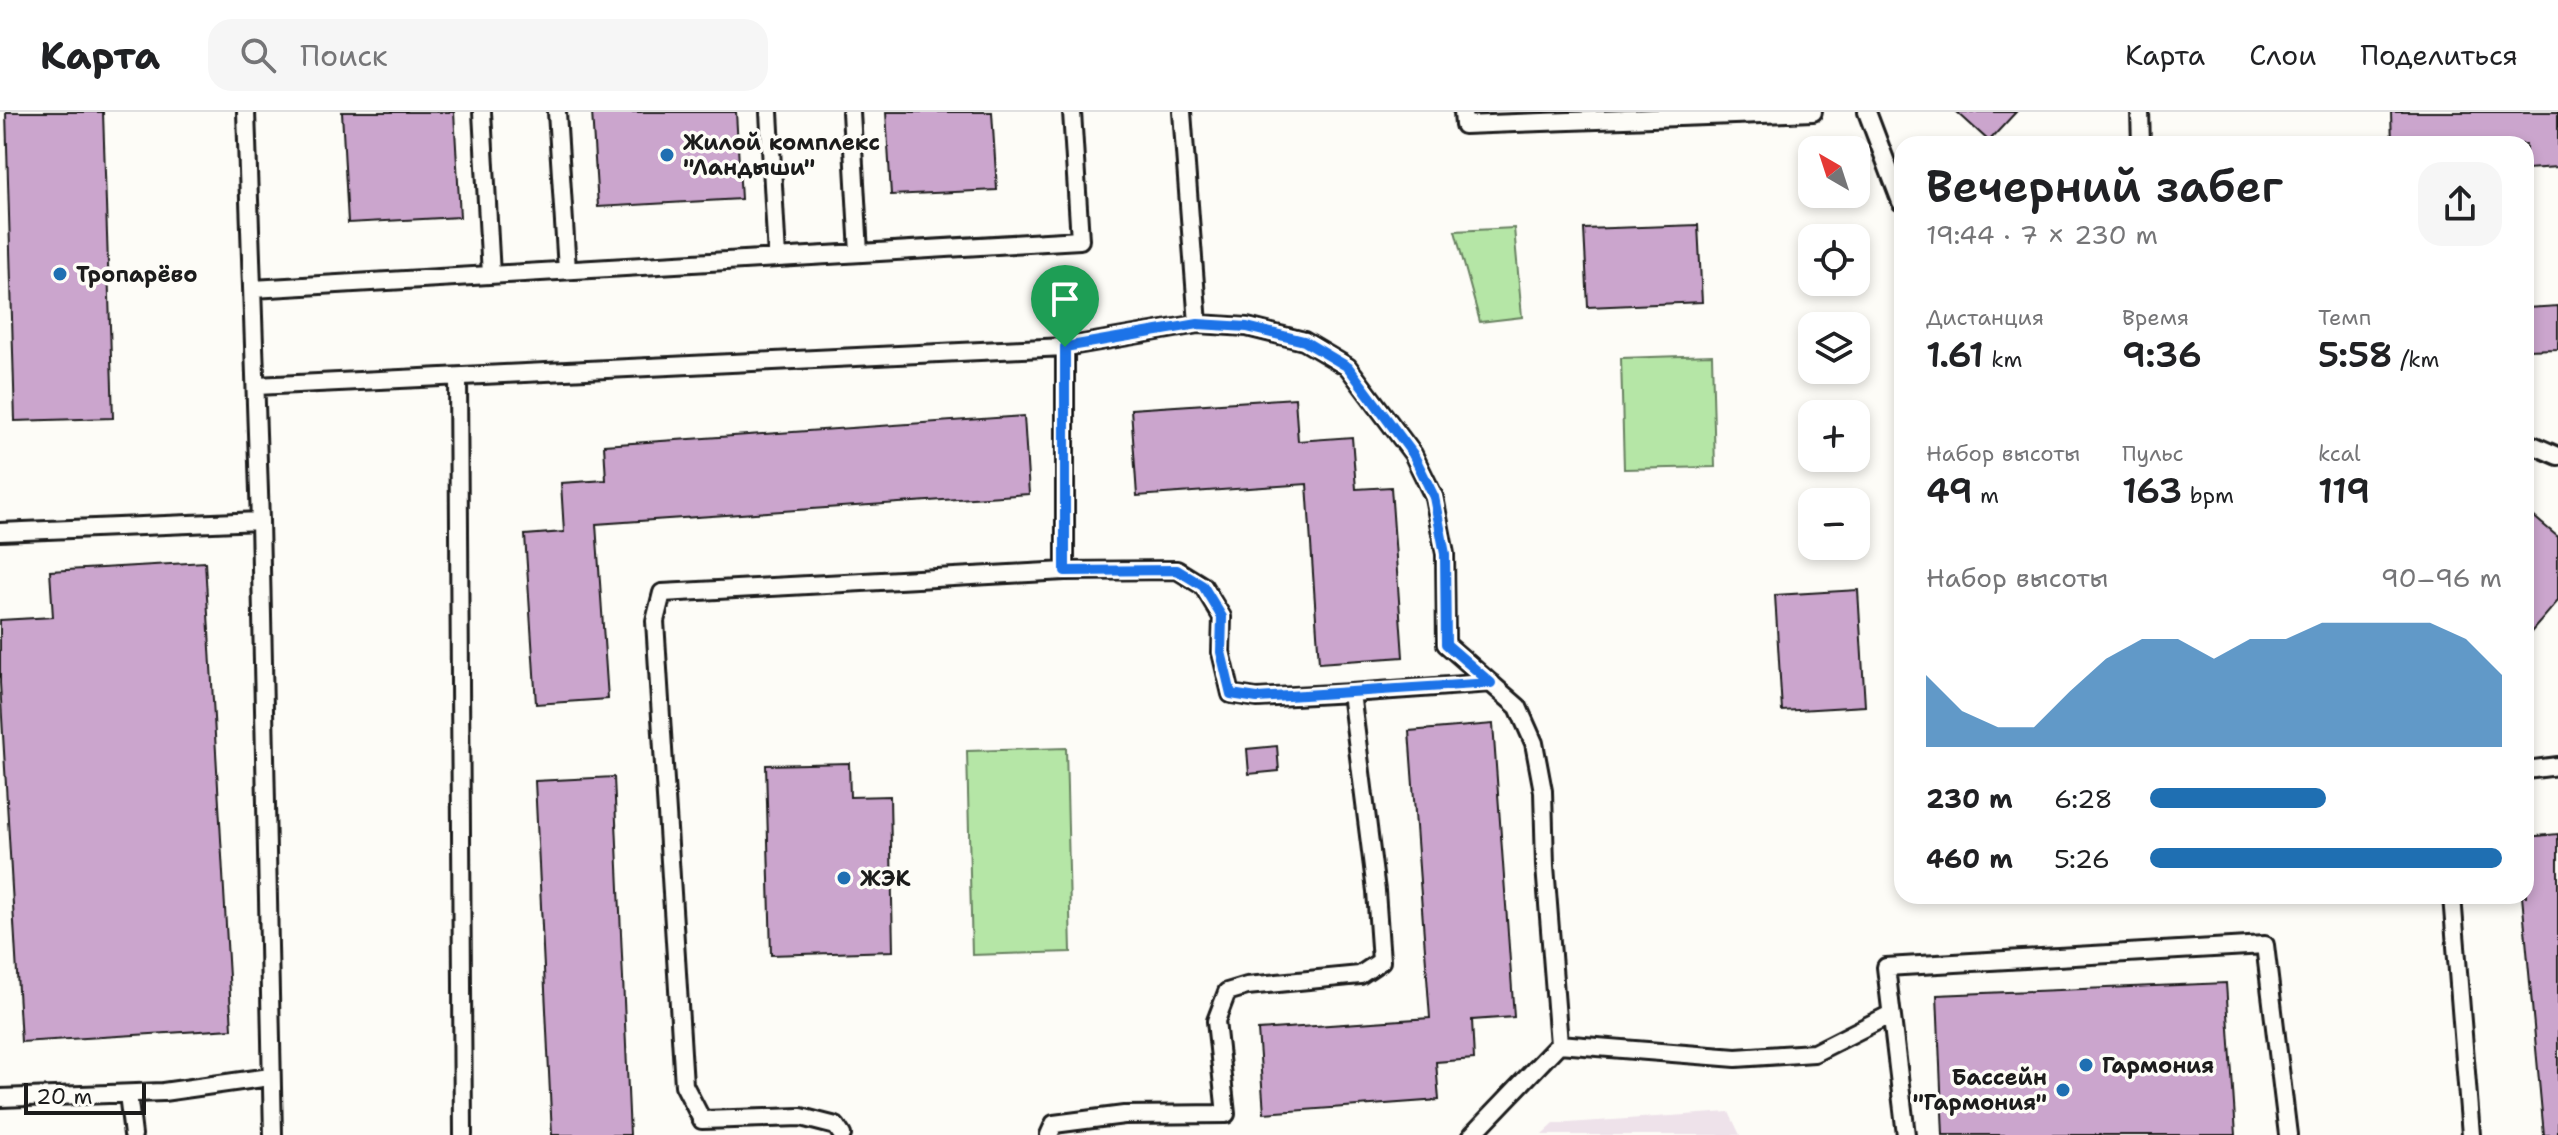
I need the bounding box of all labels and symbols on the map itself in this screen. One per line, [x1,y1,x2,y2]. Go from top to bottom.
place label: Жилой комплекс "Ландыши" [683,128,880,182]
north arrow [1798,136,1870,208]
marker: Жилой комплекс "Ландыши" [658,146,676,164]
place label: Тропарёво [76,260,198,289]
marker: Тропарёво [51,265,69,283]
pin [1031,265,1099,347]
place label: ЖЭК [860,864,910,893]
marker: ЖЭК [835,869,853,887]
place label: Гармония [2102,1051,2214,1080]
marker: Гармония [2077,1056,2095,1074]
place label: Бассейн "Гармония" [1912,1063,2047,1117]
scale bar [24,1079,146,1115]
marker: Бассейн "Гармония" [2054,1081,2072,1099]

